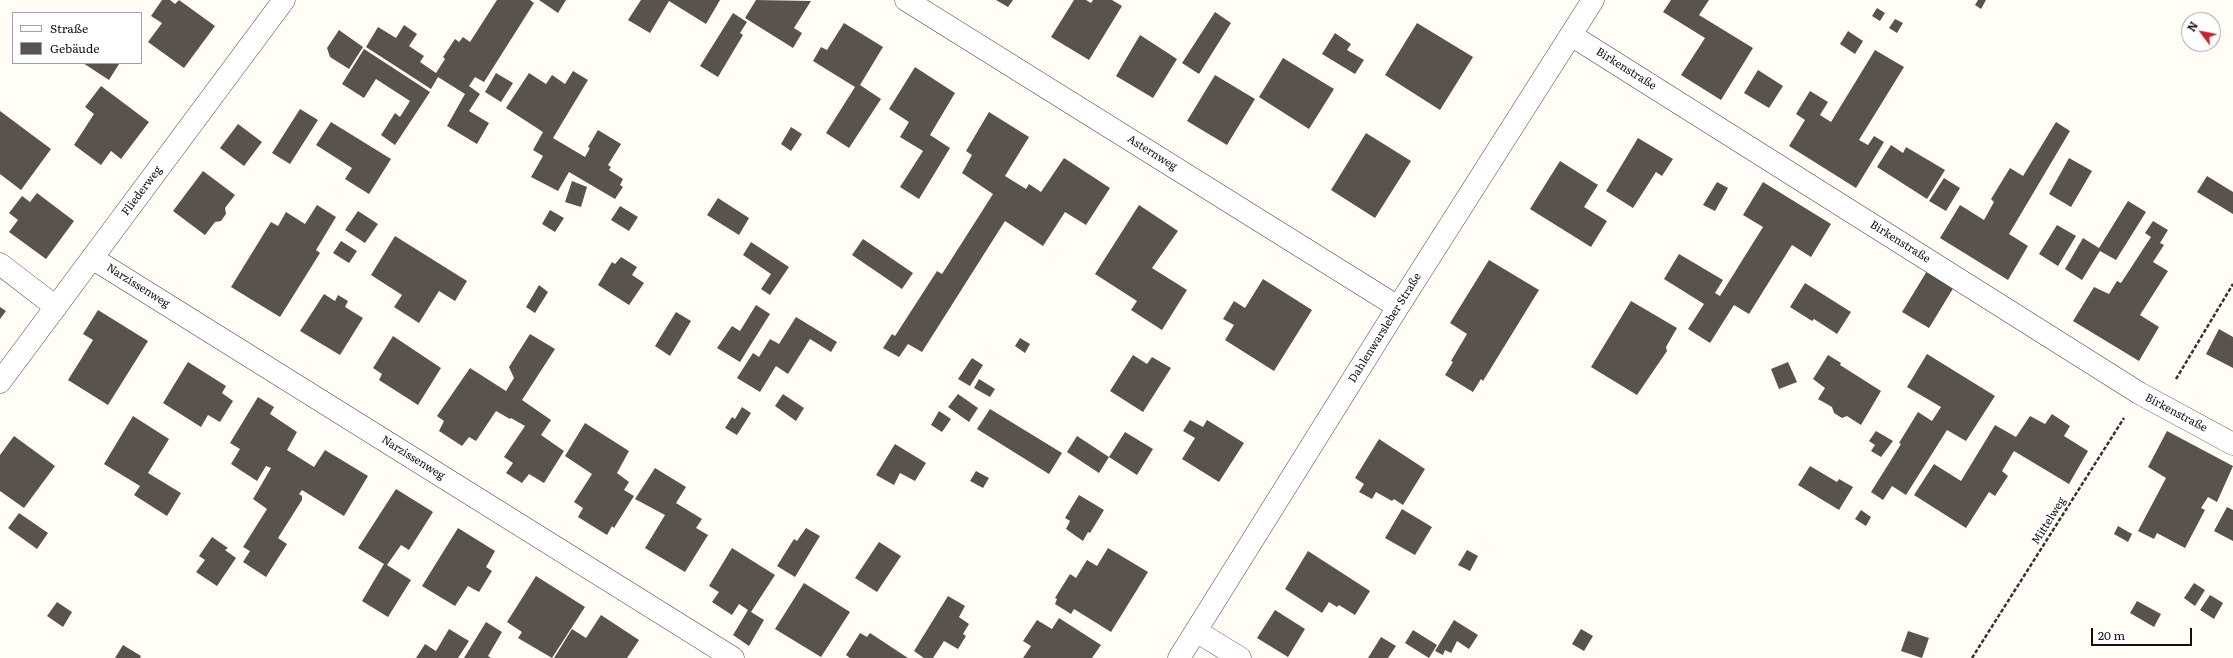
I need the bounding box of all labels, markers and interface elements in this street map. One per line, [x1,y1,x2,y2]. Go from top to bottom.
legend [12,12,142,64]
north arrow [2181,12,2221,52]
text: N [2182,18,2201,34]
text: Straße [50,19,88,37]
text: Gebäude [50,39,99,57]
street label: Birkenstraße [1593,45,1659,93]
street label: Asternweg [1125,133,1179,173]
street label: Fliederweg [119,164,165,218]
street label: Birkenstraße [1867,218,1933,266]
street label: Narzissenweg [104,261,172,311]
street label: Dahlenwarsleber Straße [1346,271,1424,385]
street label: Birkenstraße [2143,391,2209,435]
street label: Narzissenweg [379,433,447,483]
street label: Mittelweg [2029,495,2069,547]
scale bar [2093,620,2194,646]
text: 20 m [2098,626,2125,644]

